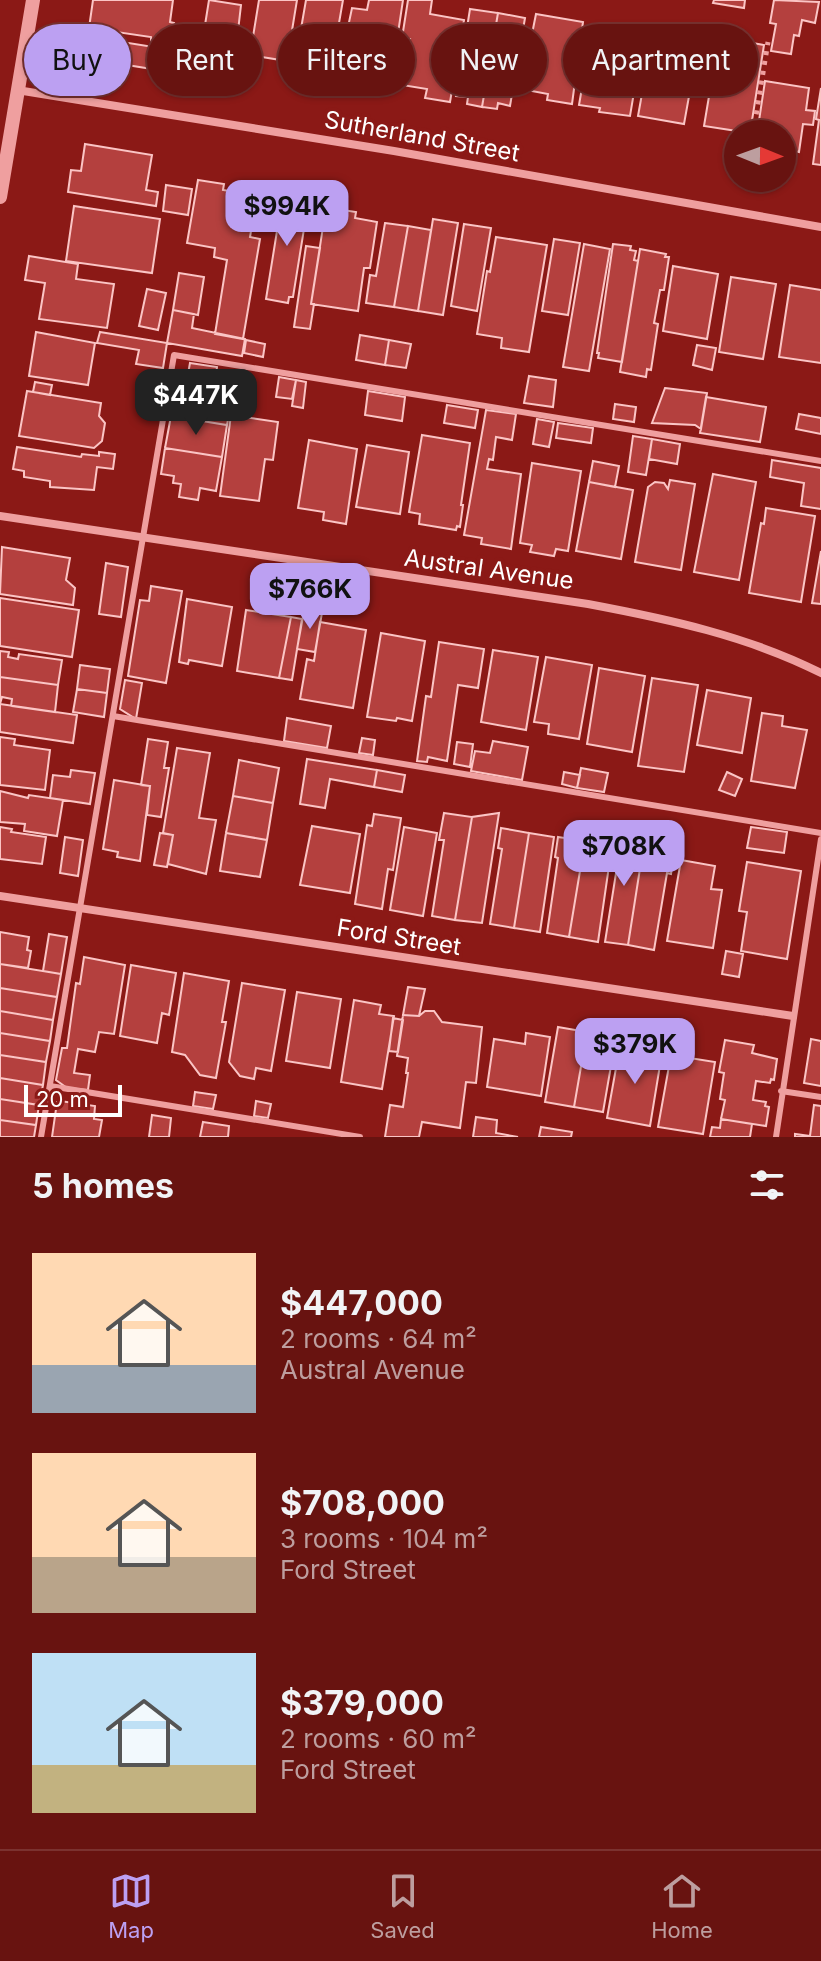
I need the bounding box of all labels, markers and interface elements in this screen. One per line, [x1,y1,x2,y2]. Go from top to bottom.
chip: Buy [24,24,131,96]
chip: Rent [147,24,262,96]
chip: Filters [278,24,415,96]
chip: New [431,24,547,96]
chip: Apartment [563,24,758,96]
street label: Sutherland Street [322,105,522,167]
north arrow [724,120,796,192]
map controls [724,120,796,192]
pin: $994K [231,180,343,248]
text: $994K [243,190,331,221]
pin: $447K [140,369,252,437]
text: $447K [153,379,239,410]
street label: Austral Avenue [402,543,576,595]
pin: $766K [254,563,366,631]
text: $766K [268,573,352,604]
pin: $708K [568,820,680,888]
text: $708K [582,830,666,861]
street label: Ford Street [335,913,463,961]
pin: $379K [579,1018,691,1086]
text: $379K [593,1028,677,1059]
scale bar [24,1081,122,1117]
text: 20 m [36,1086,89,1112]
icon: filters [745,1163,789,1207]
text: 5 homes [32,1165,174,1206]
text: $447,000 [280,1282,443,1323]
icon: home [96,1285,192,1381]
text: 2 rooms · 64 m² [280,1323,477,1354]
text: Austral Avenue [280,1354,465,1385]
text: $708,000 [280,1482,445,1523]
icon: home [96,1485,192,1581]
text: 3 rooms · 104 m² [280,1523,488,1554]
text: Ford Street [280,1554,416,1585]
text: $379,000 [280,1682,444,1723]
icon: home [96,1685,192,1781]
text: 2 rooms · 60 m² [280,1723,476,1754]
text: Ford Street [280,1754,416,1785]
tab: Map [108,1869,154,1943]
tab: Saved [370,1869,435,1943]
tab: Home [651,1869,713,1943]

